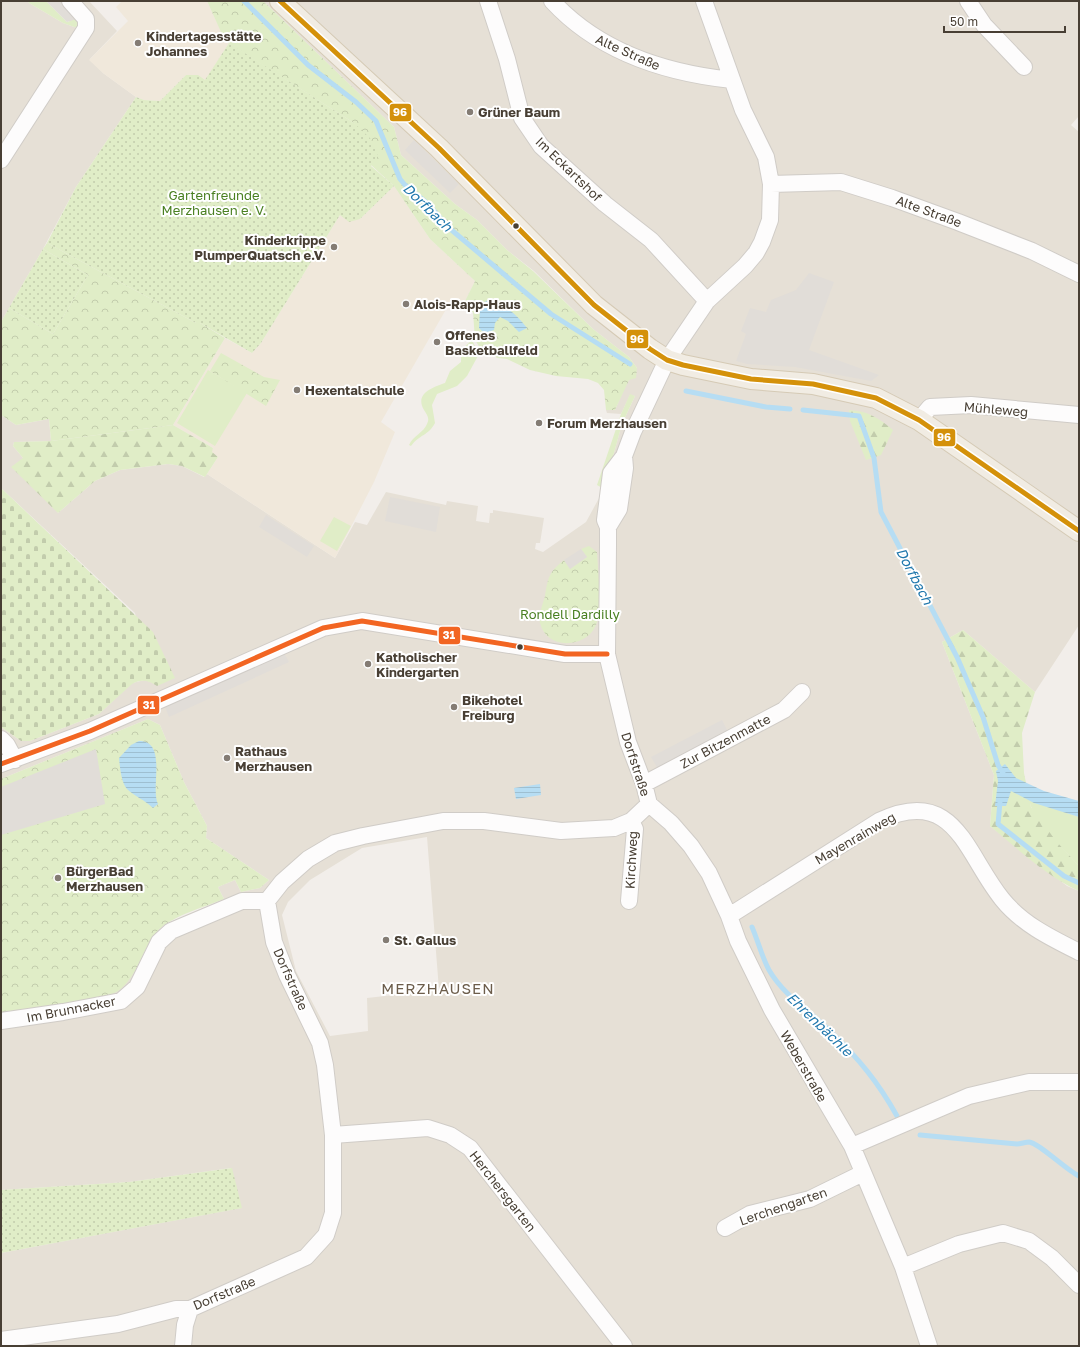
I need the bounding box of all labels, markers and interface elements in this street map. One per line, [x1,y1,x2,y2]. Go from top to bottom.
scale bar [944,8,1065,34]
text: 50 m [950,14,978,29]
place label: Kindertagesstätte Johannes [146,28,262,59]
street label: Alte Straße [593,31,663,73]
marker: Kindertagesstätte Johannes [133,38,143,48]
line badge: 96 [389,103,412,122]
place label: Grüner Baum [478,104,560,120]
text: 96 [393,105,407,118]
marker: Grüner Baum [465,107,475,117]
street label: Im Eckartshof [532,133,606,205]
water label: Dorfbach [400,179,457,236]
park label: Gartenfreunde Merzhausen e. V. [161,187,267,218]
street label: Alte Straße [894,192,964,230]
unlabelled marker [511,221,521,231]
place label: Kinderkrippe PlumperQuatsch e.V. [194,232,326,263]
marker: Kinderkrippe PlumperQuatsch e.V. [329,242,339,252]
place label: Alois-Rapp-Haus [414,296,521,312]
marker: Alois-Rapp-Haus [401,299,411,309]
place label: Offenes Basketballfeld [445,327,538,358]
line badge: 96 [626,329,649,349]
text: 96 [630,332,644,345]
marker: Offenes Basketballfeld [432,337,442,347]
place label: Hexentalschule [305,382,405,398]
marker: Hexentalschule [292,385,302,395]
street label: Mühleweg [963,398,1029,420]
place label: Forum Merzhausen [547,415,667,431]
marker: Forum Merzhausen [534,418,544,428]
line badge: 96 [933,428,956,447]
text: 96 [937,430,951,443]
water label: Dorfbach [893,545,938,609]
park label: Rondell Dardilly [520,606,621,622]
line badge: 31 [438,626,461,645]
text: 31 [443,628,456,641]
unlabelled marker [515,642,525,652]
place label: Katholischer Kindergarten [376,649,459,680]
marker: Katholischer Kindergarten [363,659,373,669]
place label: Bikehotel Freiburg [462,692,523,723]
line badge: 31 [137,695,160,715]
text: 31 [143,698,156,711]
marker: Bikehotel Freiburg [449,702,459,712]
street label: Zur Bitzenmatte [677,710,773,772]
street label: Dorfstraße [618,730,654,798]
place label: Rathaus Merzhausen [235,743,312,774]
marker: Rathaus Merzhausen [222,753,232,763]
street label: Mayenrainweg [812,808,898,868]
street label: Kirchweg [621,830,641,890]
place label: BürgerBad Merzhausen [66,863,143,894]
marker: BürgerBad Merzhausen [53,873,63,883]
place label: St. Gallus [394,932,456,948]
marker: St. Gallus [381,935,391,945]
street label: Dorfstraße [270,945,312,1013]
district label: MERZHAUSEN [381,979,495,997]
water label: Ehrenbächle [784,989,857,1060]
street label: Im Brunnacker [25,993,117,1025]
street label: Weberstraße [777,1028,831,1104]
street label: Herchersgarten [466,1147,540,1235]
street label: Lerchengarten [737,1183,829,1229]
street label: Dorfstraße [190,1273,258,1313]

